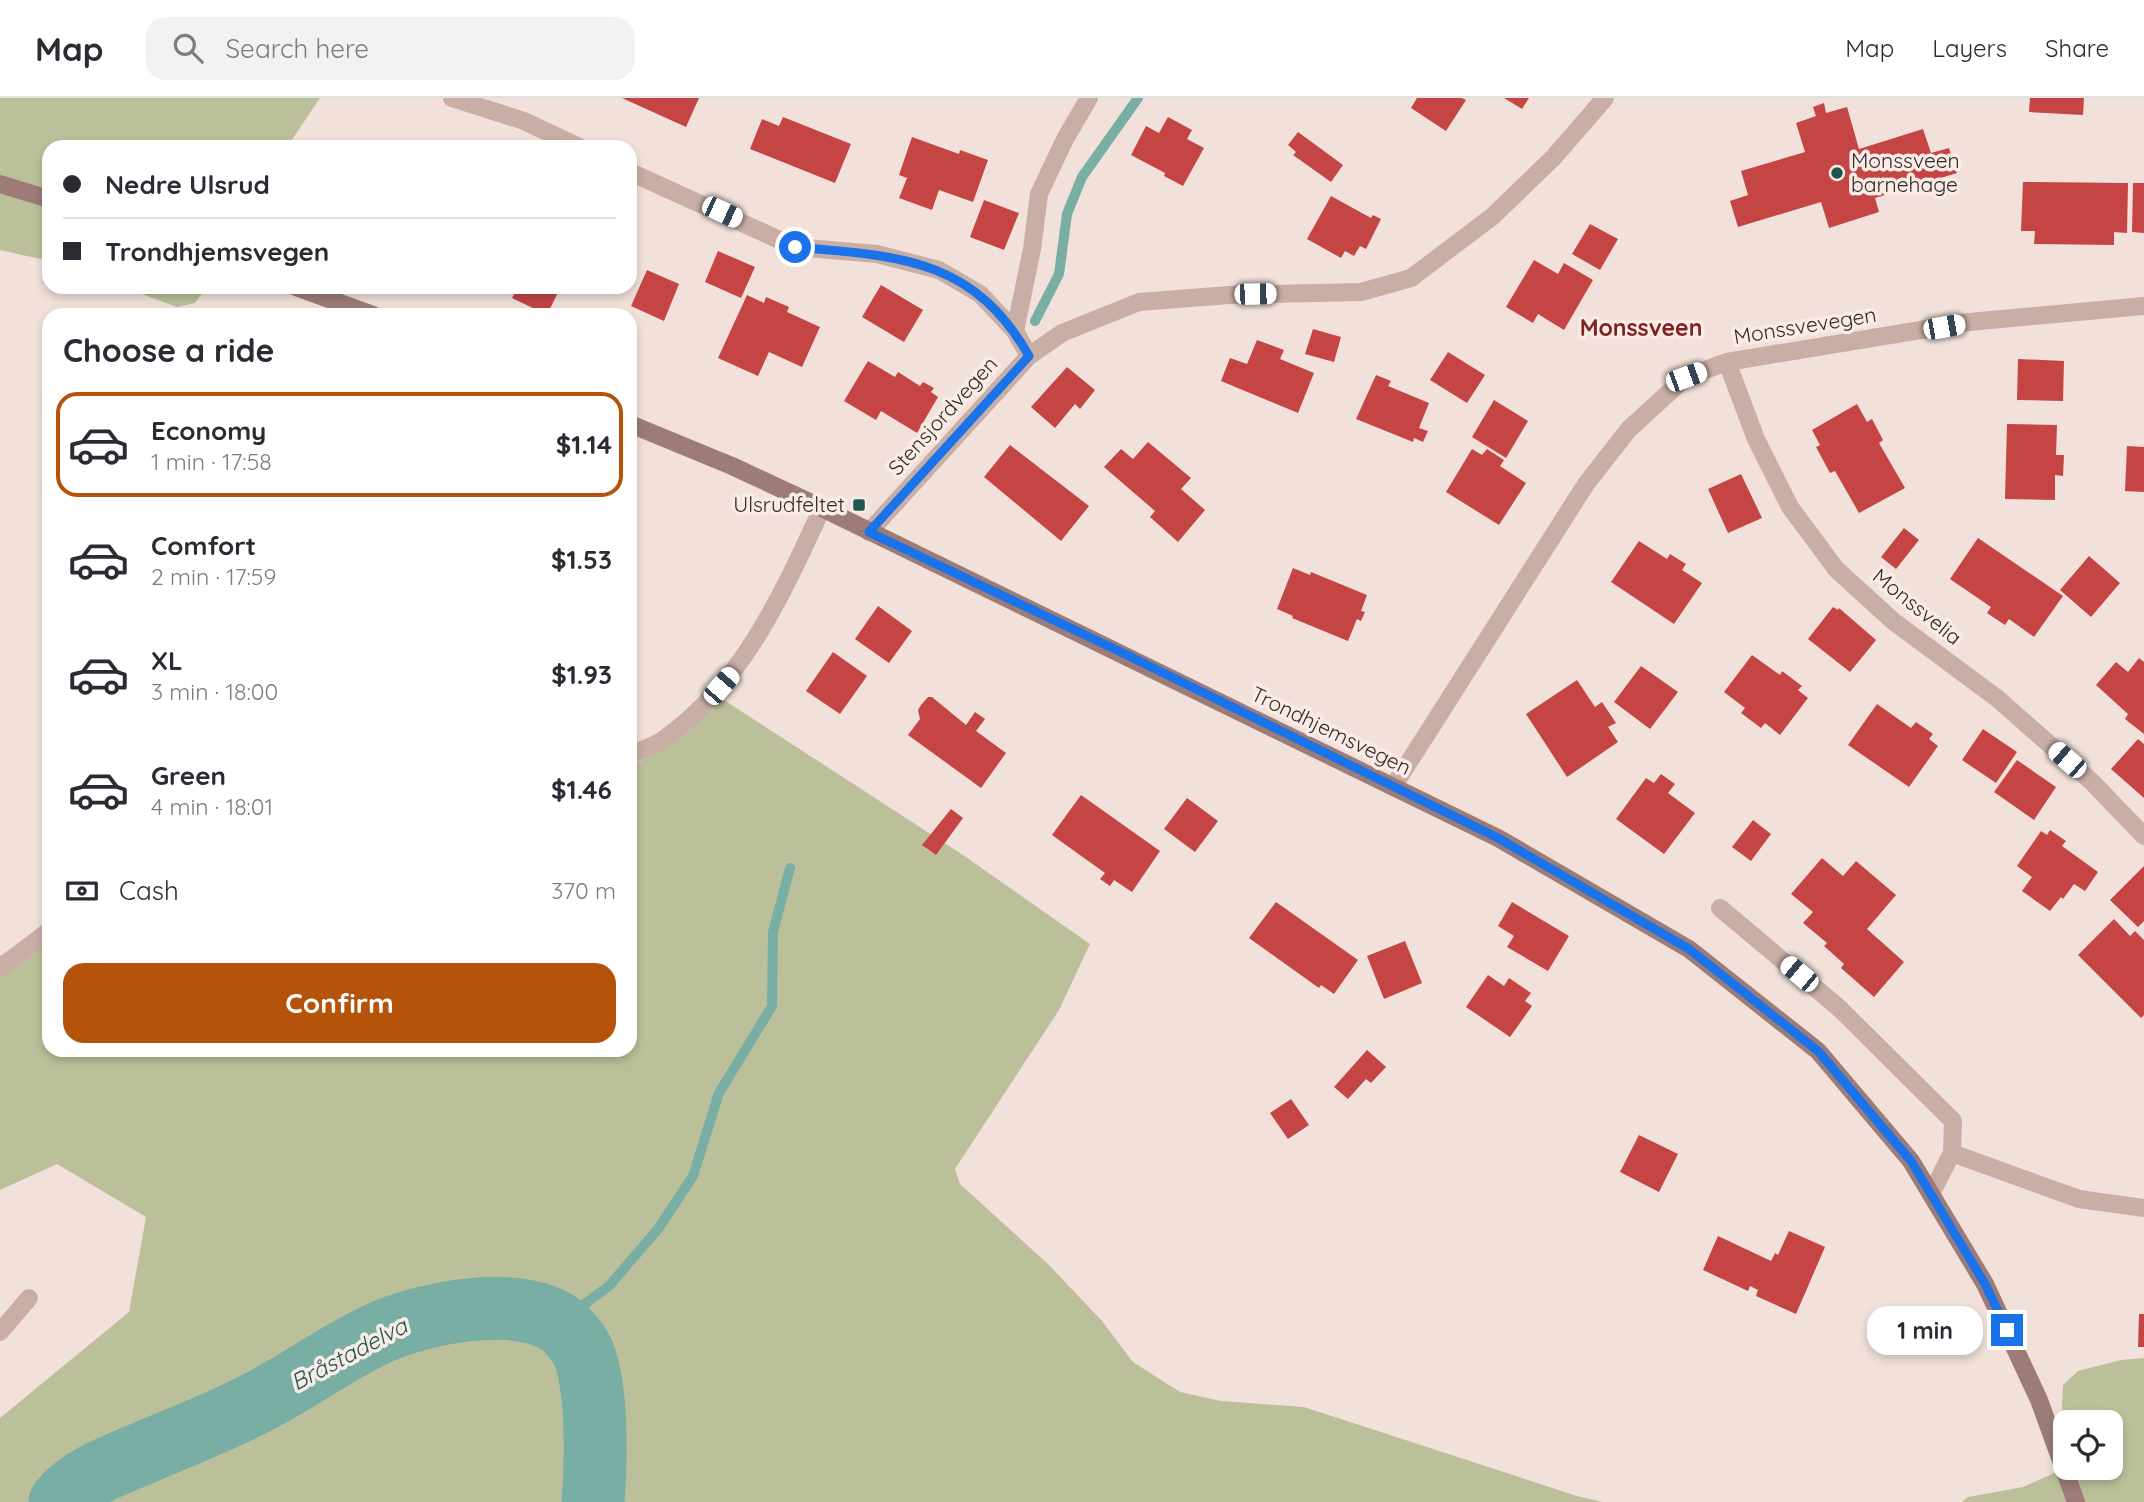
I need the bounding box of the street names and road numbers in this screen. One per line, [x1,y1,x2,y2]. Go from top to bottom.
street label: Monssvevegen [1732,301,1878,349]
street label: Stensjordvegen [882,351,1002,480]
street label: Monssvelia [1868,563,1967,650]
street label: Trondhjemsvegen [1247,680,1416,780]

